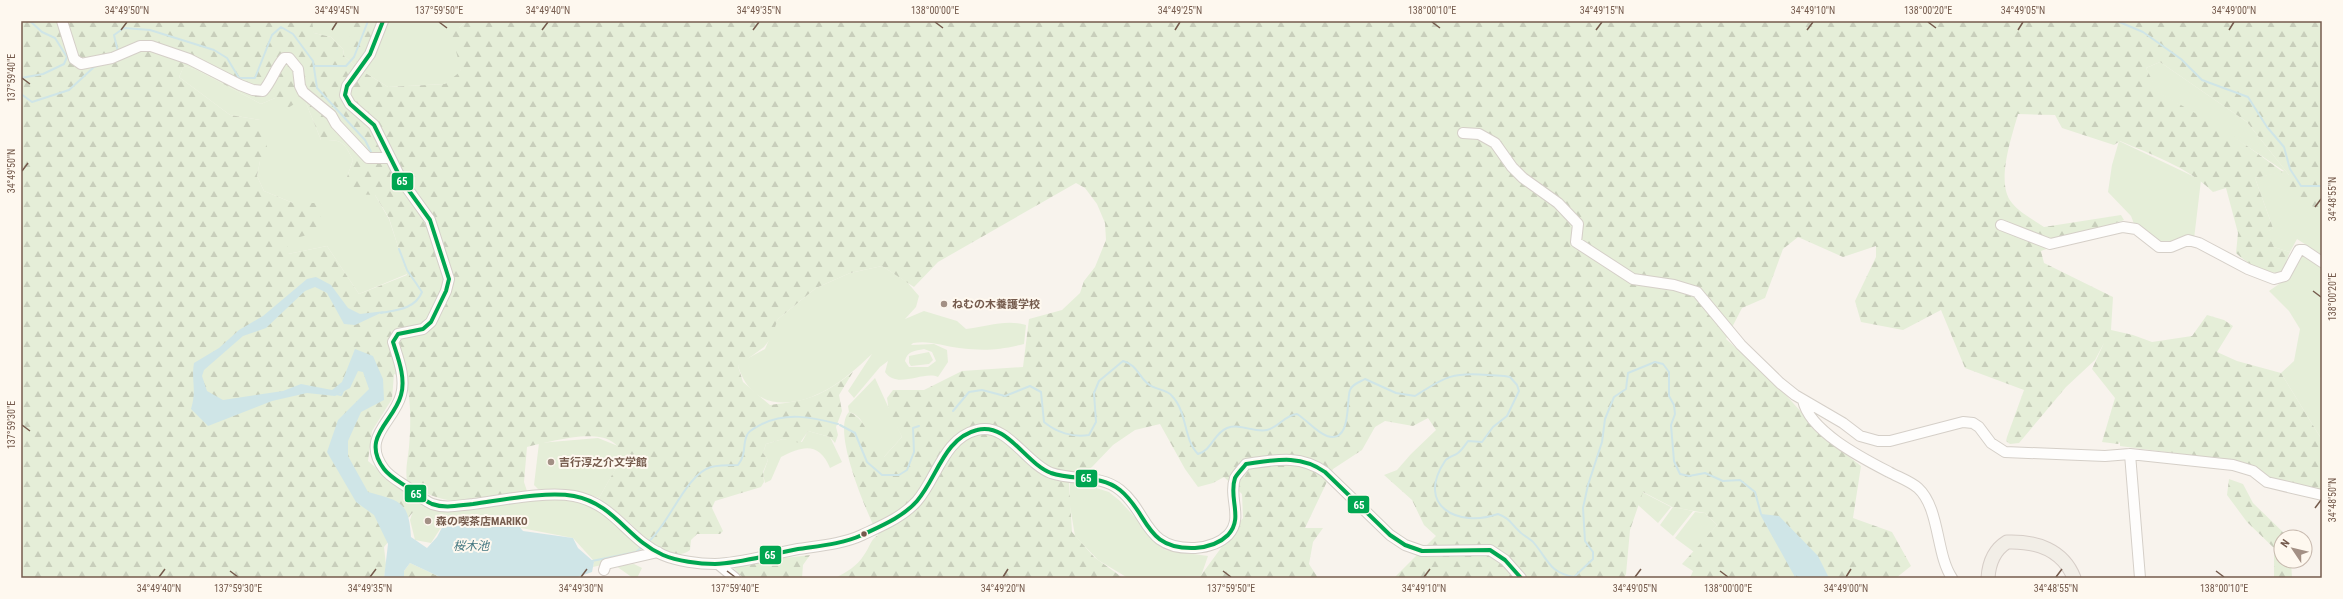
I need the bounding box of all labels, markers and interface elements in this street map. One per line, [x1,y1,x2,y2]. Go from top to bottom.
text: 34°49'50"N [105,5,149,16]
text: 34°49'45"N [315,5,359,16]
text: 137°59'50"E [415,5,463,16]
text: 34°49'40"N [526,5,570,16]
text: 34°49'35"N [737,5,781,16]
text: 138°00'00"E [911,5,959,16]
text: 34°49'25"N [1158,5,1202,16]
text: 138°00'10"E [1408,5,1456,16]
text: 34°49'15"N [1580,5,1624,16]
text: 34°49'10"N [1791,5,1835,16]
text: 138°00'20"E [1904,5,1952,16]
text: 34°49'05"N [2001,5,2045,16]
text: 34°49'00"N [2212,5,2256,16]
text: 137°59'40"E [6,54,17,102]
text: 34°49'50"N [6,149,17,193]
line badge: 65 [391,172,414,191]
text: 65 [396,175,408,188]
text: 34°48'55"N [2327,177,2338,221]
text: 138°00'20"E [2327,273,2338,321]
place label: ねむの木養護学校 [952,298,1040,311]
marker: ねむの木養護学校 [939,299,949,309]
text: 137°59'30"E [6,401,17,449]
place label: 吉行淳之介文学館 [559,456,647,469]
marker: 吉行淳之介文学館 [546,457,556,467]
line badge: 65 [1075,469,1098,488]
text: 65 [1080,472,1092,485]
text: 34°48'50"N [2327,478,2338,522]
line badge: 65 [404,484,427,503]
text: 65 [410,488,422,501]
line badge: 65 [1347,495,1370,514]
text: 65 [1353,499,1365,512]
place label: 森の喫茶店MARIKO [436,515,528,528]
marker: 森の喫茶店MARIKO [423,516,433,526]
unlabelled marker [859,529,869,539]
north arrow [2273,529,2313,569]
text: N [2278,537,2293,550]
water label: 桜木池 [453,539,490,553]
line badge: 65 [759,545,782,565]
text: 65 [764,549,776,562]
text: 34°49'40"N [137,583,181,594]
text: 137°59'30"E [214,583,262,594]
text: 34°49'35"N [348,583,392,594]
text: 34°49'30"N [559,583,603,594]
text: 137°59'40"E [711,583,759,594]
text: 34°49'20"N [981,583,1025,594]
text: 137°59'50"E [1207,583,1255,594]
text: 34°49'10"N [1402,583,1446,594]
text: 34°49'05"N [1613,583,1657,594]
text: 138°00'00"E [1704,583,1752,594]
text: 34°49'00"N [1824,583,1868,594]
text: 34°48'55"N [2034,583,2078,594]
text: 138°00'10"E [2200,583,2248,594]

